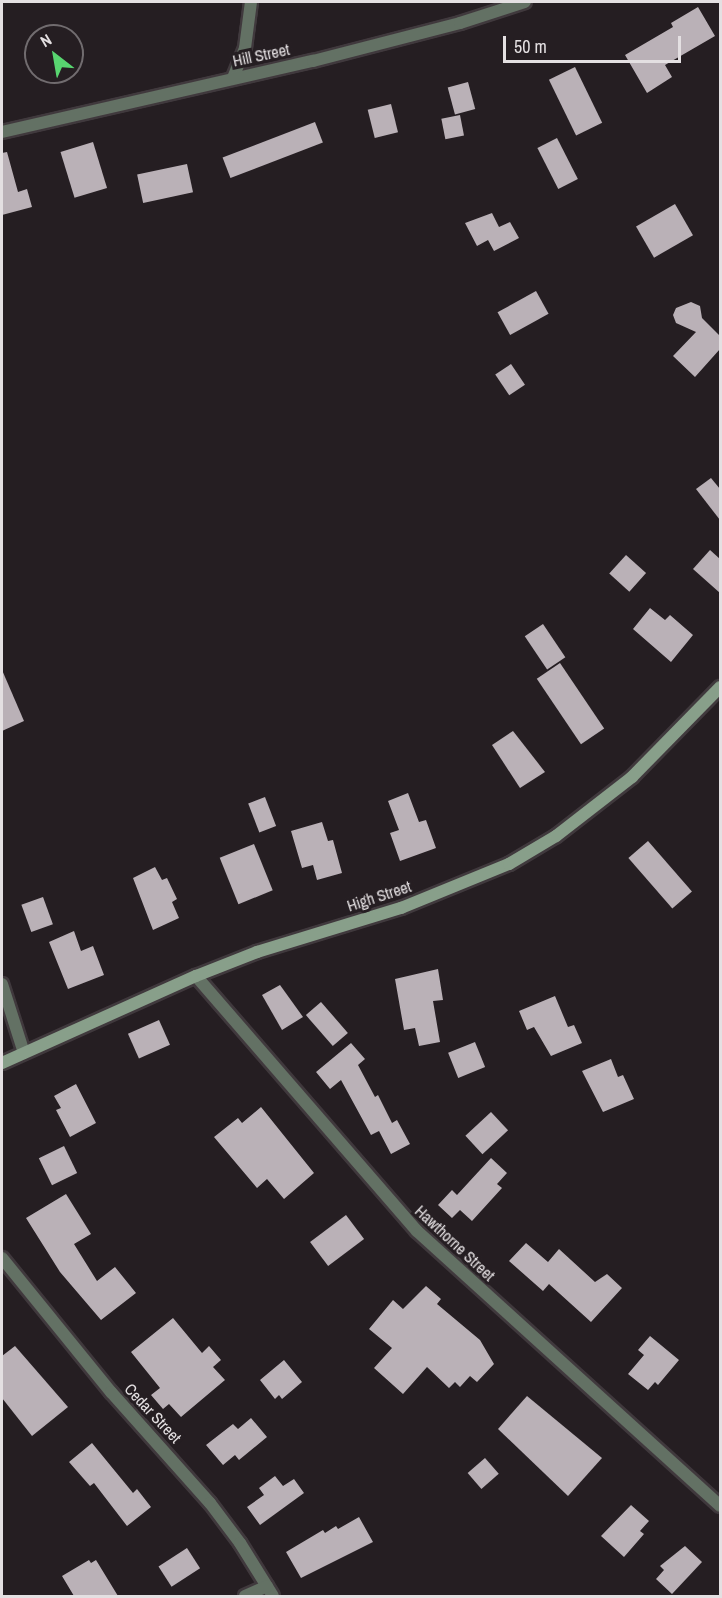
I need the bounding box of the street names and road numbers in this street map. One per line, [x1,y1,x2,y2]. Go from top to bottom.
street label: Hill Street [231,40,291,70]
street label: High Street [344,877,414,915]
street label: Hawthorne Street [411,1201,499,1285]
street label: Cedar Street [121,1379,185,1447]

